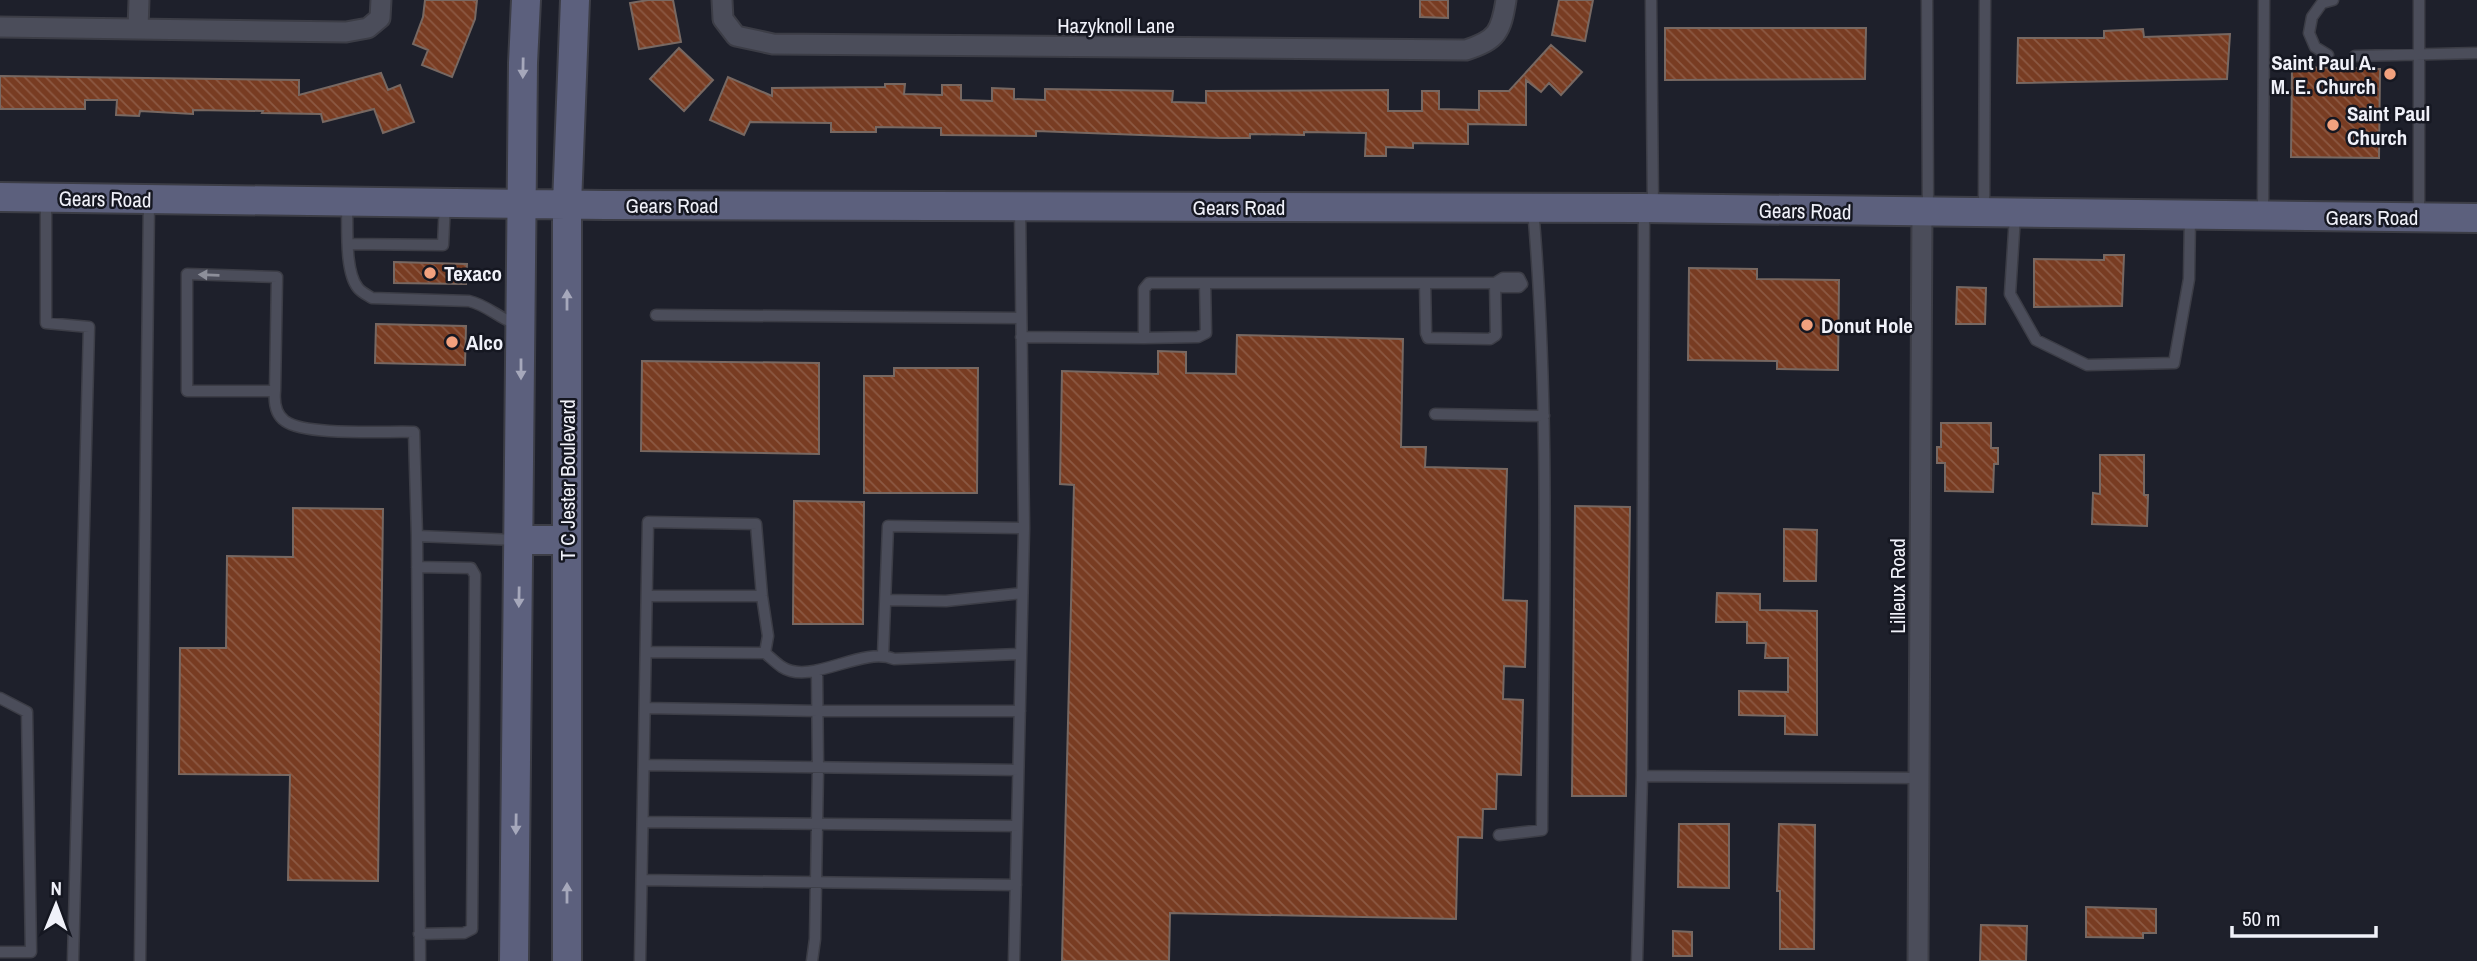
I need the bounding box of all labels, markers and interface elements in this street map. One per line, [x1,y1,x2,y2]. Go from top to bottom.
street label: Hazyknoll Lane [1057,11,1175,40]
place label: Saint Paul A. M. E. Church [2271,48,2376,101]
one-way arrow [517,57,529,79]
marker: Saint Paul A. M. E. Church [2382,66,2398,82]
place label: Saint Paul Church [2347,99,2430,152]
marker: Saint Paul Church [2325,117,2341,133]
street label: Gears Road [58,184,152,214]
street label: Gears Road [626,191,718,220]
street label: Gears Road [1193,193,1285,222]
street label: Gears Road [1758,196,1852,226]
street label: Gears Road [2326,203,2418,232]
place label: Texaco [444,259,502,288]
marker: Texaco [422,265,438,281]
one-way arrow [198,269,220,280]
one-way arrow [561,289,573,311]
place label: Donut Hole [1821,311,1913,340]
marker: Donut Hole [1799,317,1815,333]
place label: Alco [466,328,503,357]
marker: Alco [444,334,460,350]
one-way arrow [515,358,527,380]
street label: T C Jester Boulevard [553,399,582,561]
street label: Lilleux Road [1883,538,1912,634]
one-way arrow [513,586,525,608]
one-way arrow [510,813,522,835]
north arrow [21,870,91,940]
text: N [50,875,62,901]
one-way arrow [561,882,573,904]
scale bar [2232,894,2376,938]
text: 50 m [2242,904,2280,933]

